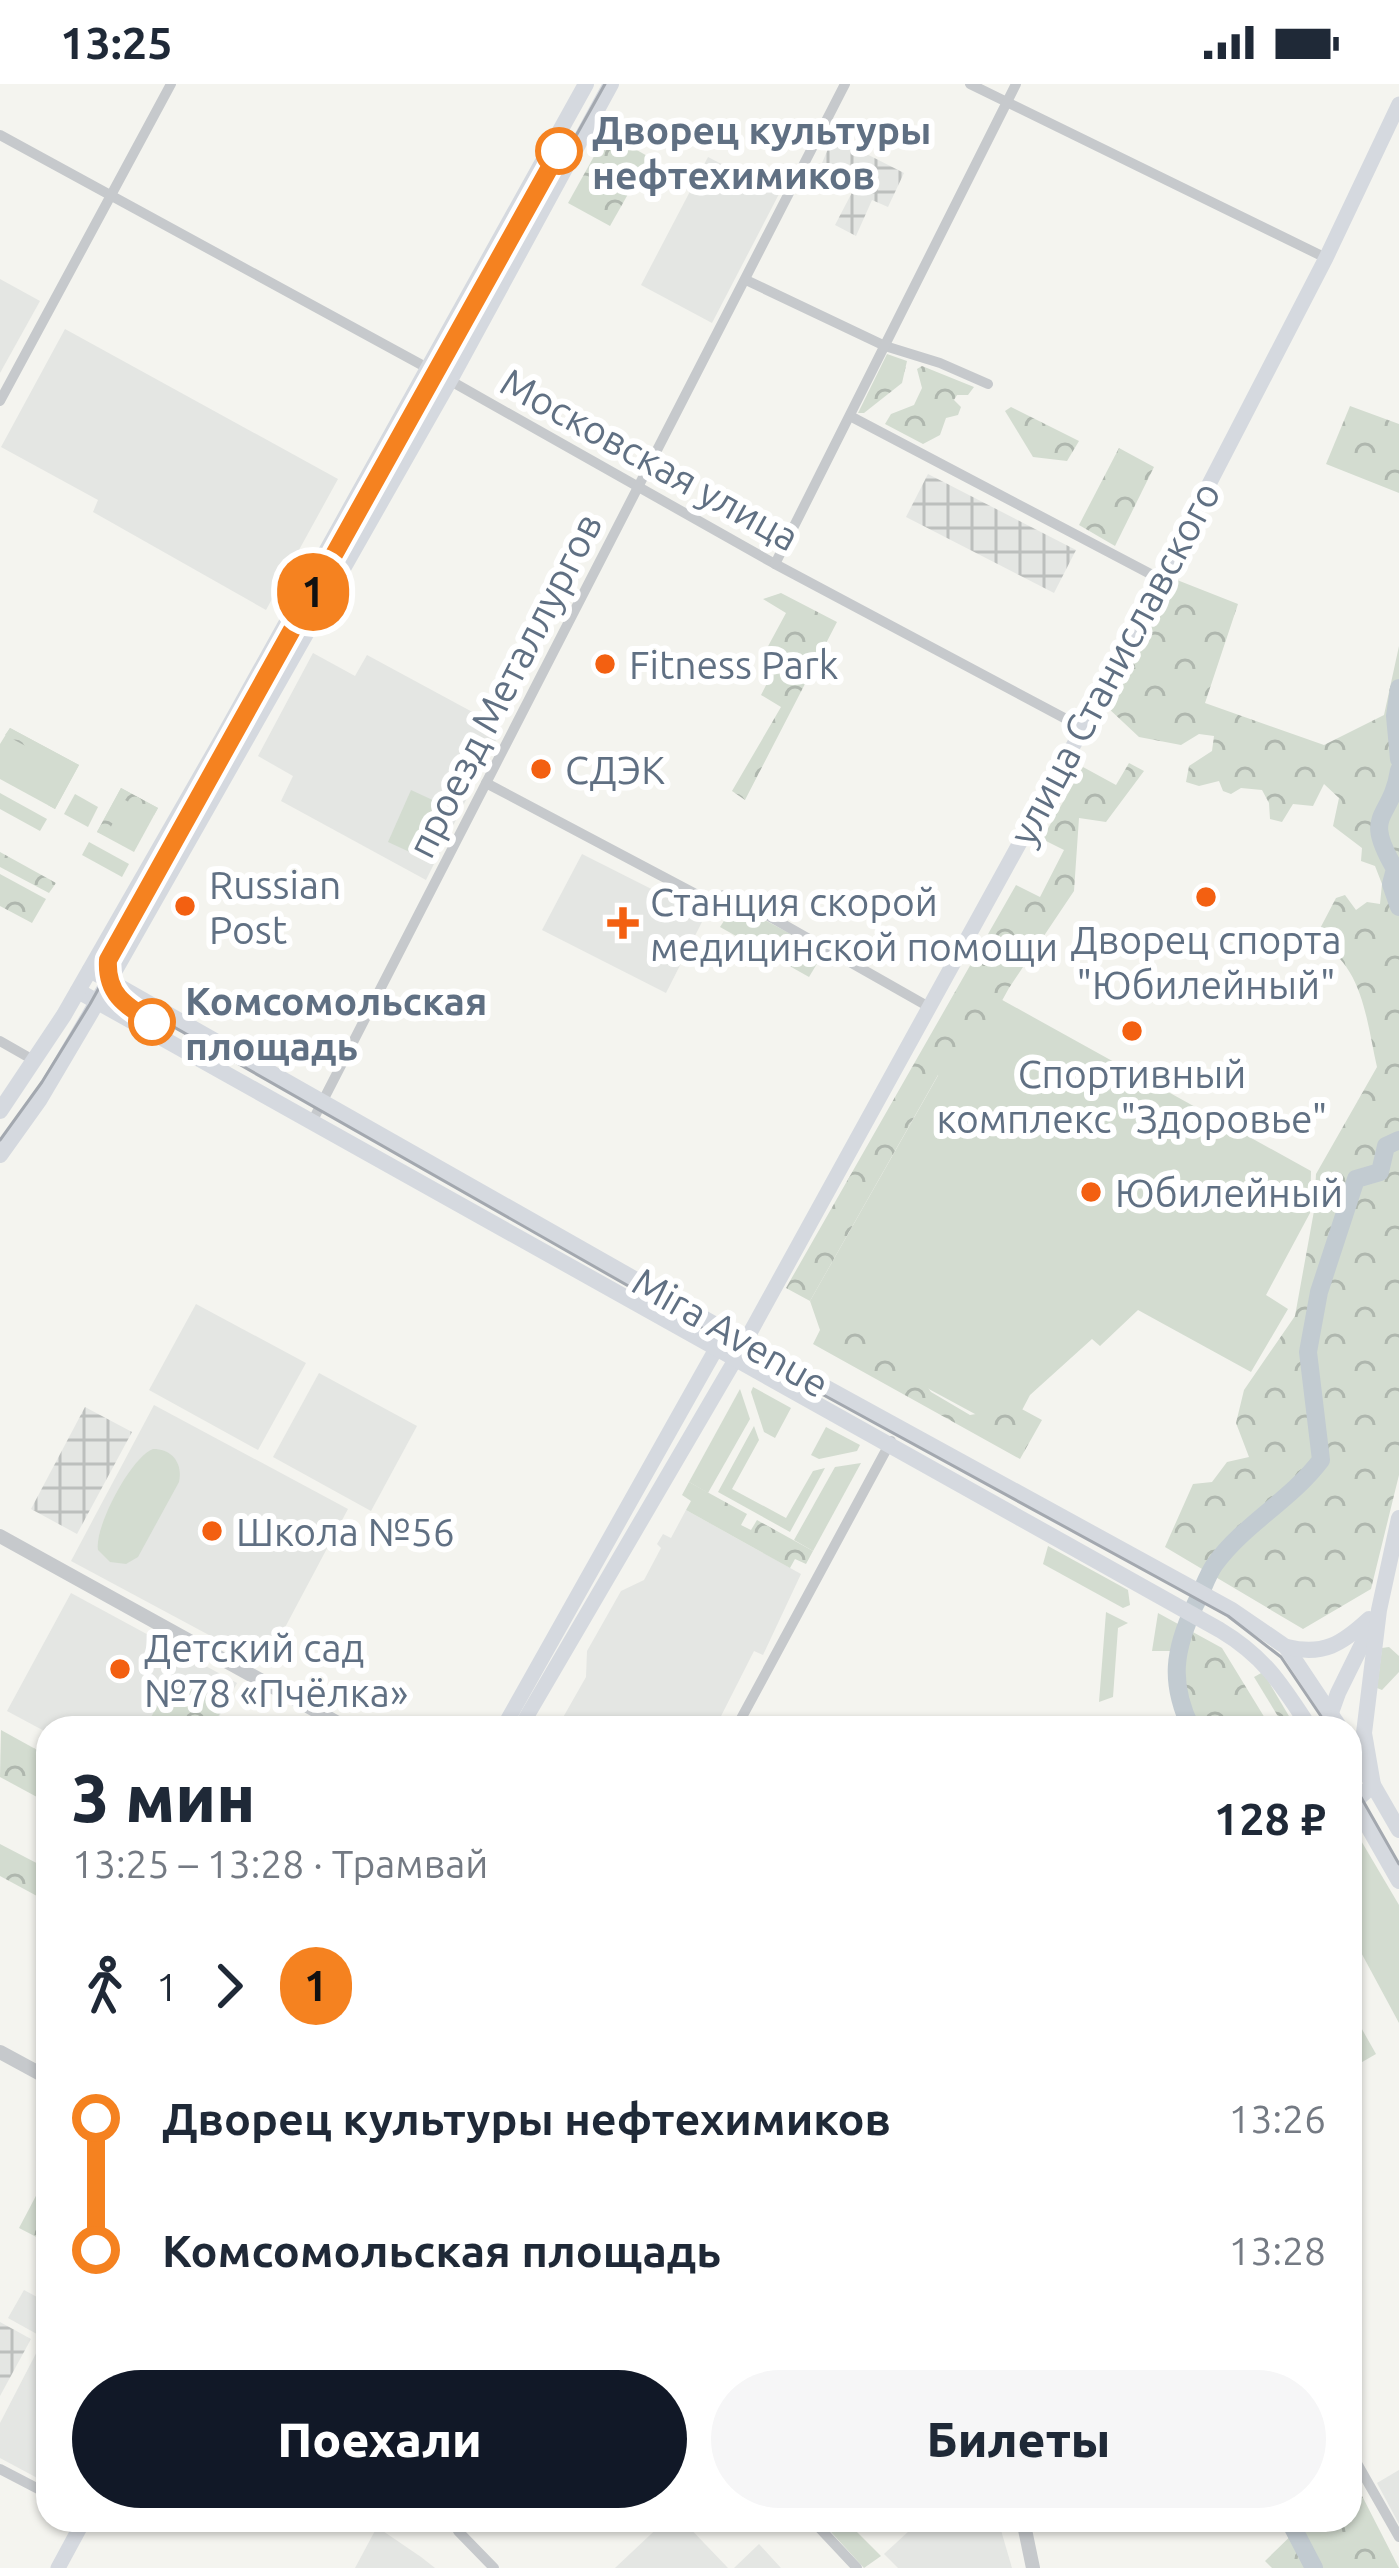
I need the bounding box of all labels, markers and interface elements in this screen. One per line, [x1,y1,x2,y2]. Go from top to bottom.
text: 13:25 [60,17,173,68]
place label: Дворец культуры нефтехимиков [592,108,931,196]
marker: Дворец культуры нефтехимиков [537,129,581,173]
street label: Московская улица [494,359,806,559]
street label: улица Станиславского [1000,475,1228,851]
street label: проезд Металлургов [399,506,609,864]
line badge: 1 [274,553,352,631]
text: 1 [301,568,325,615]
place label: Fitness Park [629,643,838,686]
marker: Fitness Park [592,651,618,677]
place label: СДЭК [565,748,665,791]
marker: СДЭК [528,756,554,782]
place label: Russian Post [209,863,341,951]
place label: Станция скорой медицинской помощи [650,880,1058,968]
marker: Дворец спорта "Юбилейный" [1193,884,1219,910]
marker: Russian Post [172,893,198,919]
marker: Станция скорой медицинской помощи [607,907,639,939]
place label: Дворец спорта "Юбилейный" [1071,918,1341,1006]
place label: Комсомольская площадь [185,979,487,1067]
marker: Комсомольская площадь [130,1000,174,1044]
marker: Спортивный комплекс "Здоровье" [1119,1018,1145,1044]
place label: Спортивный комплекс "Здоровье" [937,1052,1327,1140]
place label: Юбилейный [1115,1171,1343,1214]
marker: Юбилейный [1078,1179,1104,1205]
street label: Mira Avenue [626,1259,836,1405]
place label: Школа №56 [236,1510,455,1553]
marker: Школа №56 [199,1518,225,1544]
place label: Детский сад №78 «Пчёлка» [144,1626,408,1714]
marker: Детский сад №78 «Пчёлка» [107,1656,133,1682]
text: 3 мин [72,1760,255,1834]
text: 128 ₽ [1214,1793,1326,1844]
text: 13:25 – 13:28 · Трамвай [72,1842,488,1885]
icon: walk [72,1953,138,2019]
icon: forward [196,1953,262,2019]
text: 1 [304,1962,328,2009]
text: 1 [156,1965,178,2008]
text: Дворец культуры нефтехимиков [162,2093,891,2144]
text: 13:26 [1228,2097,1326,2140]
text: Комсомольская площадь [162,2225,721,2276]
text: 13:28 [1228,2229,1326,2272]
button: Поехали [72,2370,687,2508]
button: Билеты [711,2370,1326,2508]

